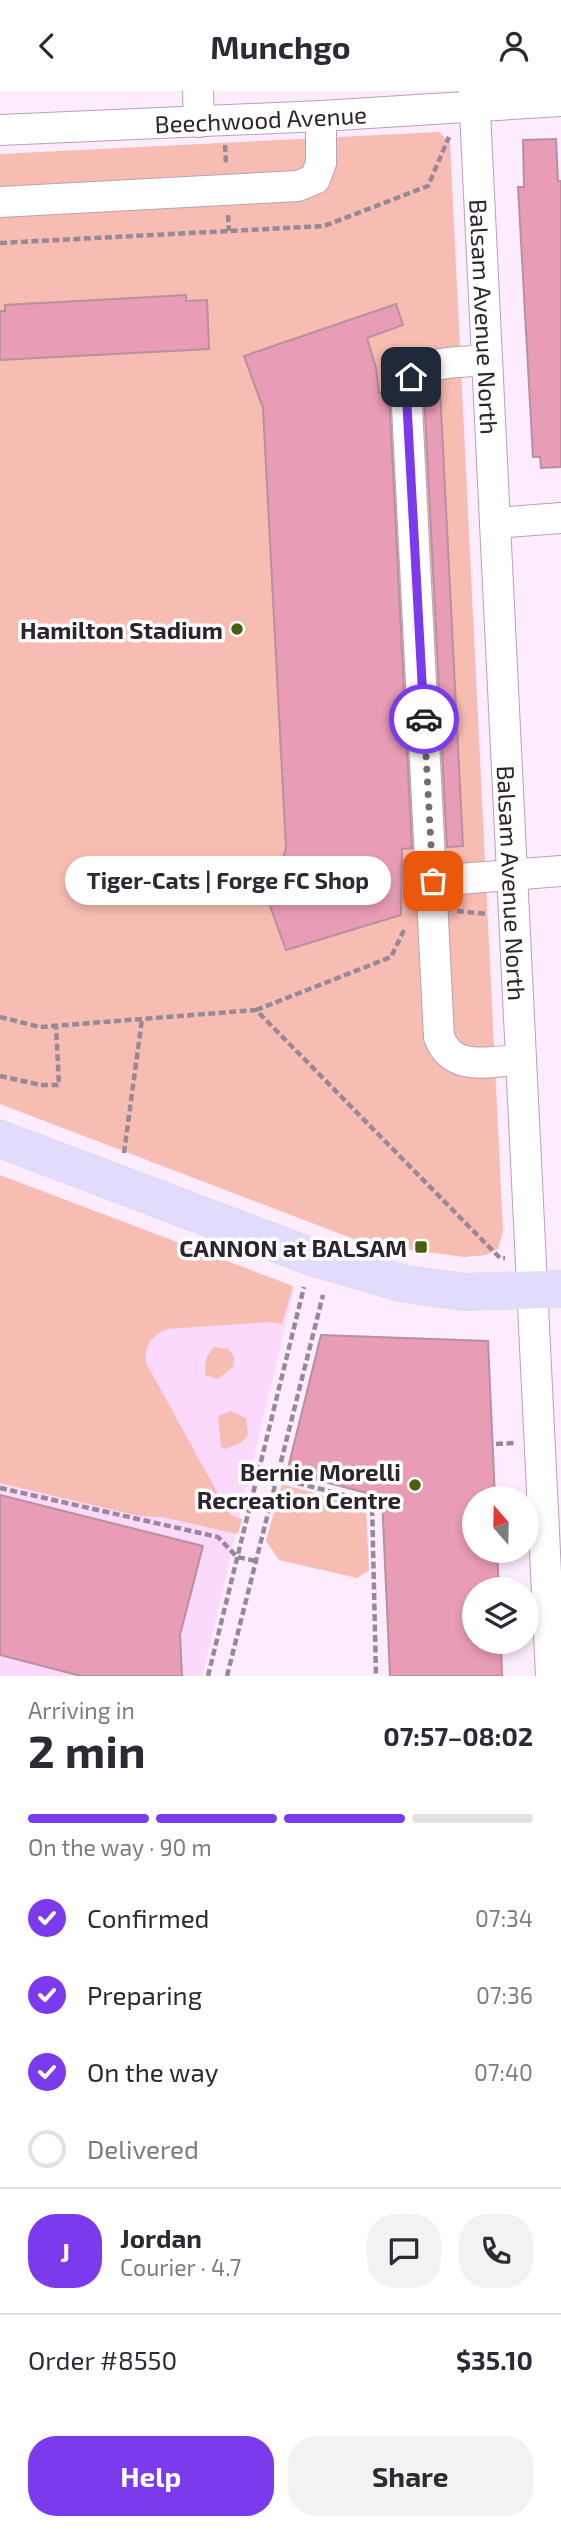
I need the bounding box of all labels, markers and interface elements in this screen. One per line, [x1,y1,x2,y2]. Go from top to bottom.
icon: back [28,27,66,65]
text: Munchgo [210,27,351,65]
icon: person [495,27,533,65]
street label: Beechwood Avenue [154,99,368,138]
street label: Balsam Avenue North [465,198,505,435]
pin [381,347,441,407]
icon: home [392,358,430,396]
place label: Hamilton Stadium [20,615,223,644]
marker: Hamilton Stadium [229,621,245,637]
courier [389,684,459,754]
icon: car [405,700,443,738]
street label: Balsam Avenue North [492,765,533,1001]
pin [403,851,463,911]
callout: Tiger-Cats | Forge FC Shop [65,857,391,905]
icon: bag [414,862,452,900]
text: Tiger-Cats | Forge FC Shop [87,866,369,894]
place label: CANNON at BALSAM [179,1233,407,1262]
marker: CANNON at BALSAM [413,1239,429,1255]
place label: Bernie Morelli Recreation Centre [197,1457,401,1514]
marker: Bernie Morelli Recreation Centre [407,1477,423,1493]
north arrow [462,1486,539,1563]
map controls [462,1486,539,1654]
button: layers [462,1577,539,1654]
text: Arriving in [28,1696,135,1724]
text: 07:57–08:02 [383,1720,533,1751]
text: 2 min [28,1722,146,1777]
text: On the way · 90 m [28,1833,212,1861]
icon: check [28,1899,66,1937]
text: Confirmed [87,1902,210,1933]
text: 07:34 [475,1904,533,1932]
icon: check [28,1976,66,2014]
text: Preparing [87,1979,202,2010]
text: 07:36 [476,1981,533,2009]
icon: check [28,2053,66,2091]
text: On the way [87,2056,218,2087]
text: 07:40 [474,2058,533,2086]
text: Delivered [87,2133,199,2164]
button: chat [367,2214,441,2288]
button: phone [459,2214,533,2288]
text: Jordan [120,2222,202,2253]
text: J [60,2236,70,2267]
text: Courier · 4.7 [120,2253,241,2281]
text: Order #8550 [28,2344,177,2375]
text: $35.10 [456,2344,533,2375]
button: Help [28,2436,274,2516]
button: Share [288,2436,533,2516]

